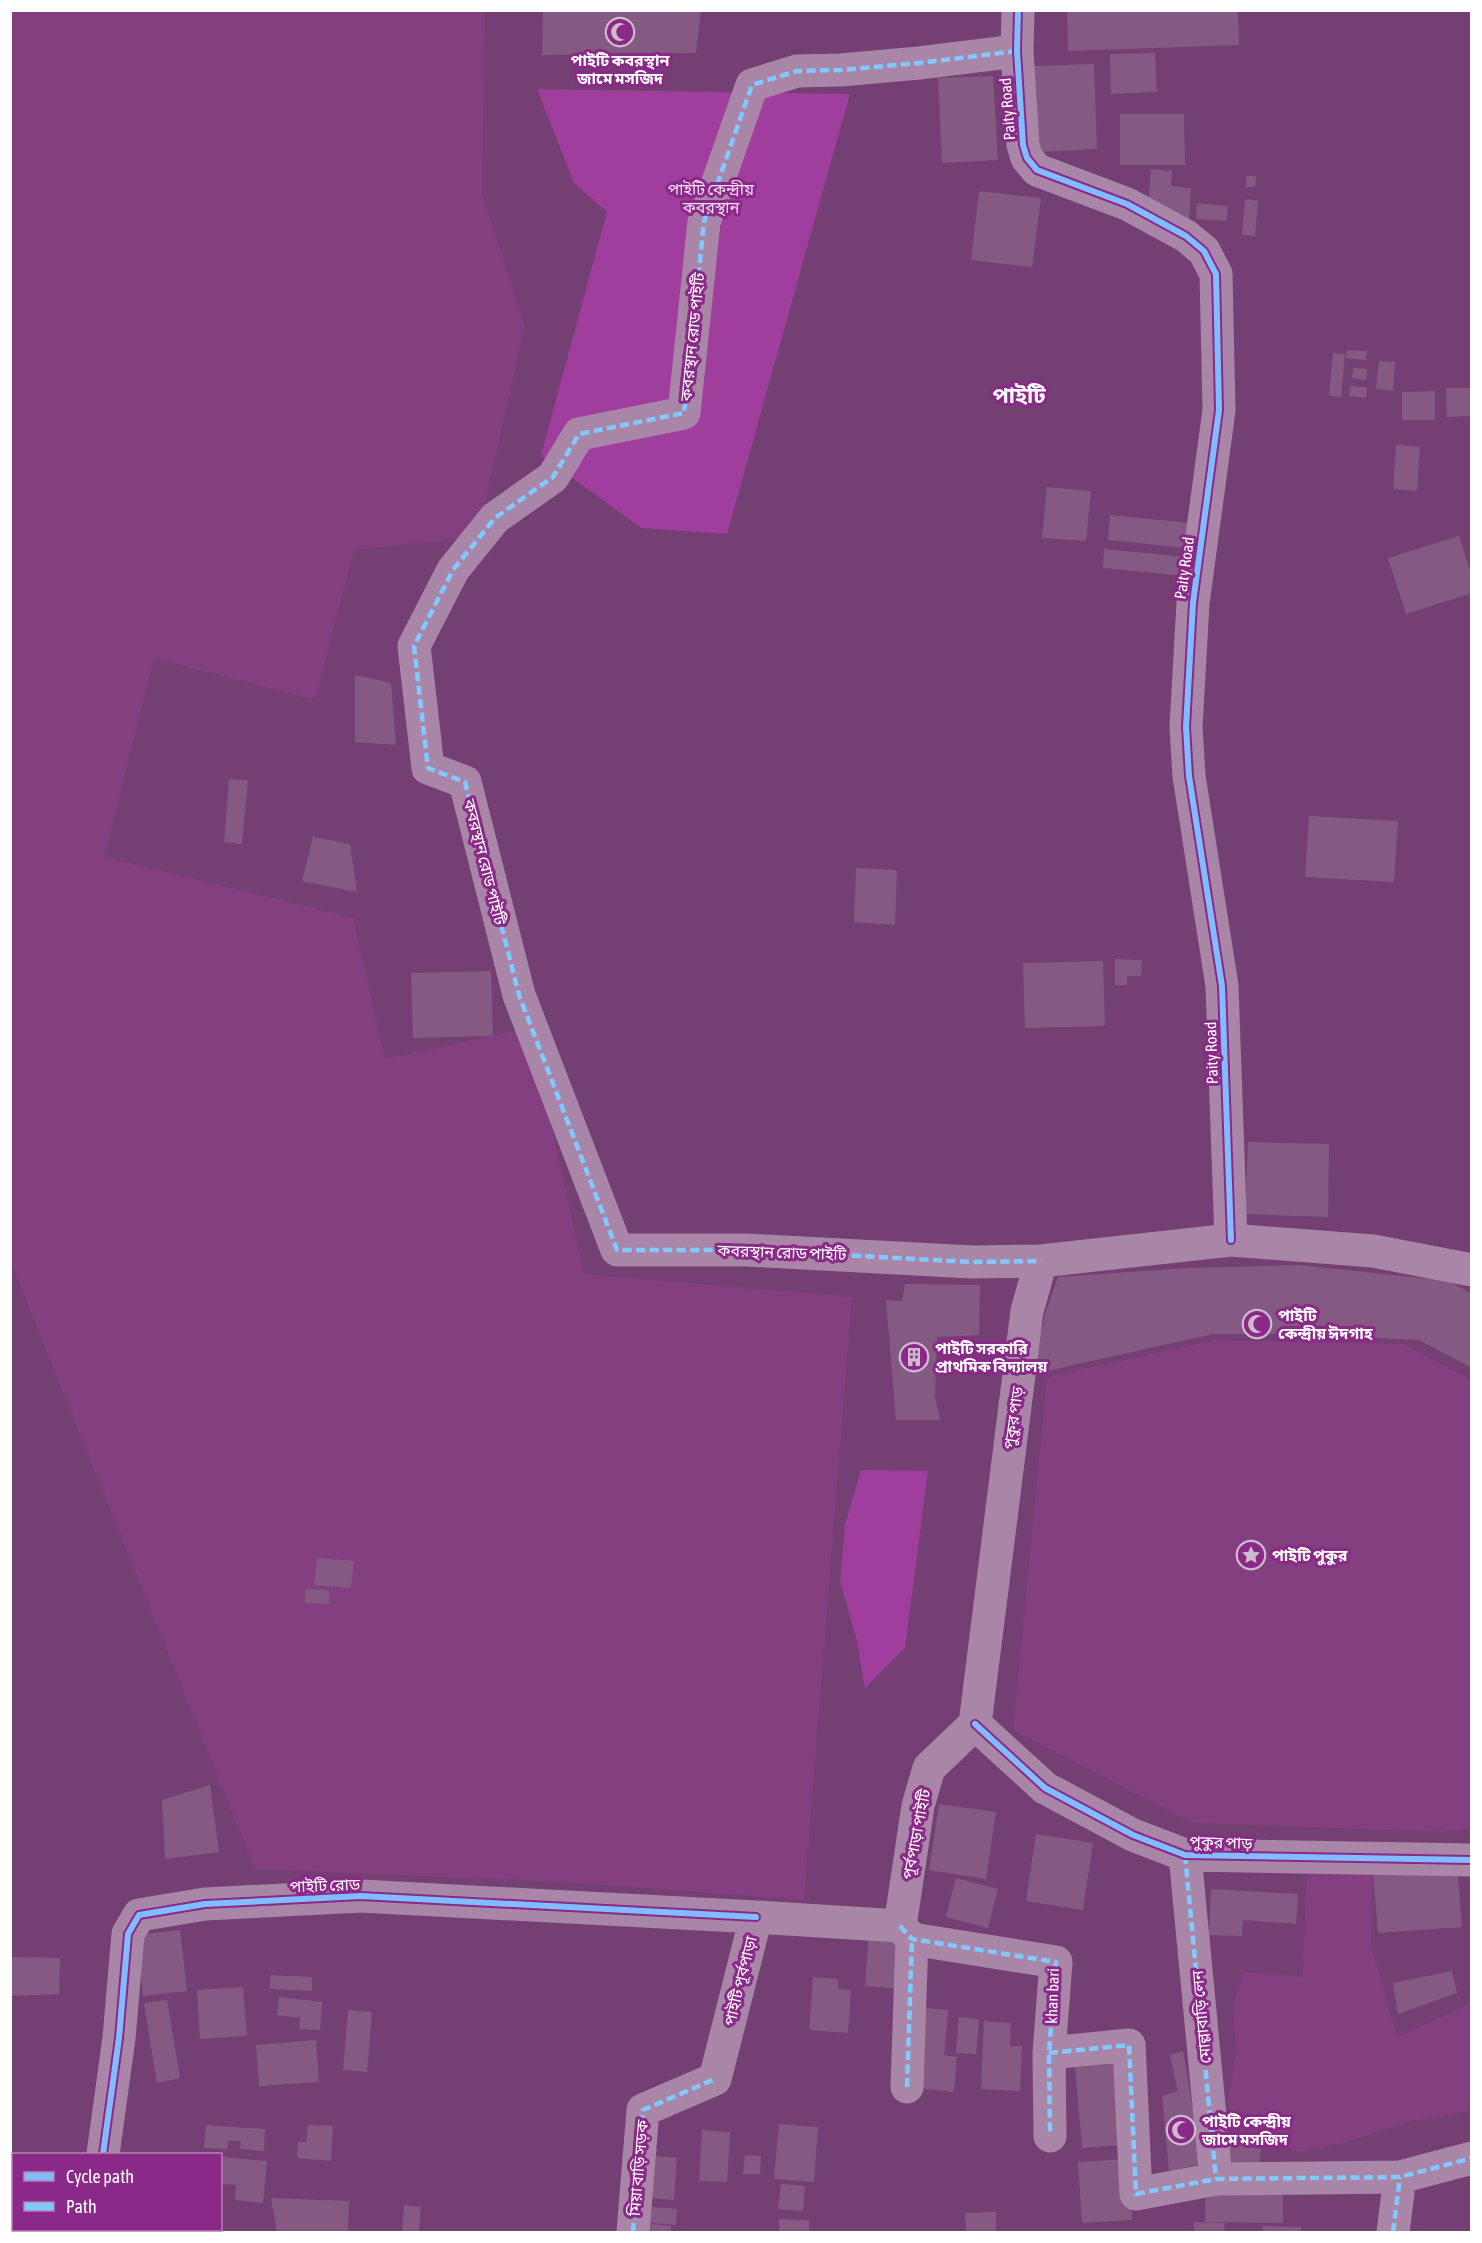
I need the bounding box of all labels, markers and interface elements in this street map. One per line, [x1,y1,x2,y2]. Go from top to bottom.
mosque icon: পাইটি কবরস্থান জামে মসজিদ [604,16,636,48]
place label: পাইটি কবরস্থান জামে মসজিদ [571,51,670,87]
street label: Paity Road [996,77,1019,141]
park label: পাইটি কেন্দ্রীয় কবরস্থান [668,180,755,217]
street label: কবরস্থান রোড পাইটি [676,272,709,403]
district label: পাইটি [992,382,1046,408]
street label: Paity Road [1171,536,1198,600]
street label: কবরস্থান রোড পাইটি [459,796,509,927]
street label: Paity Road [1201,1021,1222,1085]
street label: কবরস্থান রোড পাইটি [716,1241,847,1265]
place label: পাইটি কেন্দ্রীয় ঈদগাহ [1278,1306,1373,1342]
mosque icon: পাইটি কেন্দ্রীয় ঈদগাহ [1241,1308,1273,1340]
place label: পাইটি সরকারি প্রাথমিক বিদ্যালয় [935,1339,1048,1375]
building icon: পাইটি সরকারি প্রাথমিক বিদ্যালয় [898,1341,930,1373]
street label: পুকুর পাড় [1000,1385,1027,1451]
place icon: পাইটি পুকুর [1235,1539,1267,1571]
place label: পাইটি পুকুর [1272,1546,1348,1566]
street label: পূর্বপাড়া পাইটি [898,1787,935,1881]
street label: পুকুর পাড় [1189,1832,1254,1853]
street label: পাইটি রোড [289,1875,361,1895]
street label: পাইটি পূর্বপাড়া [720,1934,761,2028]
street label: khan bari [1042,1968,1062,2024]
street label: মোল্লাবাড়ি লেন [1188,1969,1214,2064]
place label: পাইটি কেন্দ্রীয় জামে মসজিদ [1201,2112,1292,2148]
mosque icon: পাইটি কেন্দ্রীয় জামে মসজিদ [1165,2114,1197,2146]
street label: মিয়া বাড়ি সড়ক [625,2118,651,2218]
legend [12,2153,222,2231]
text: Cycle path [66,2166,134,2187]
text: Path [66,2196,97,2217]

